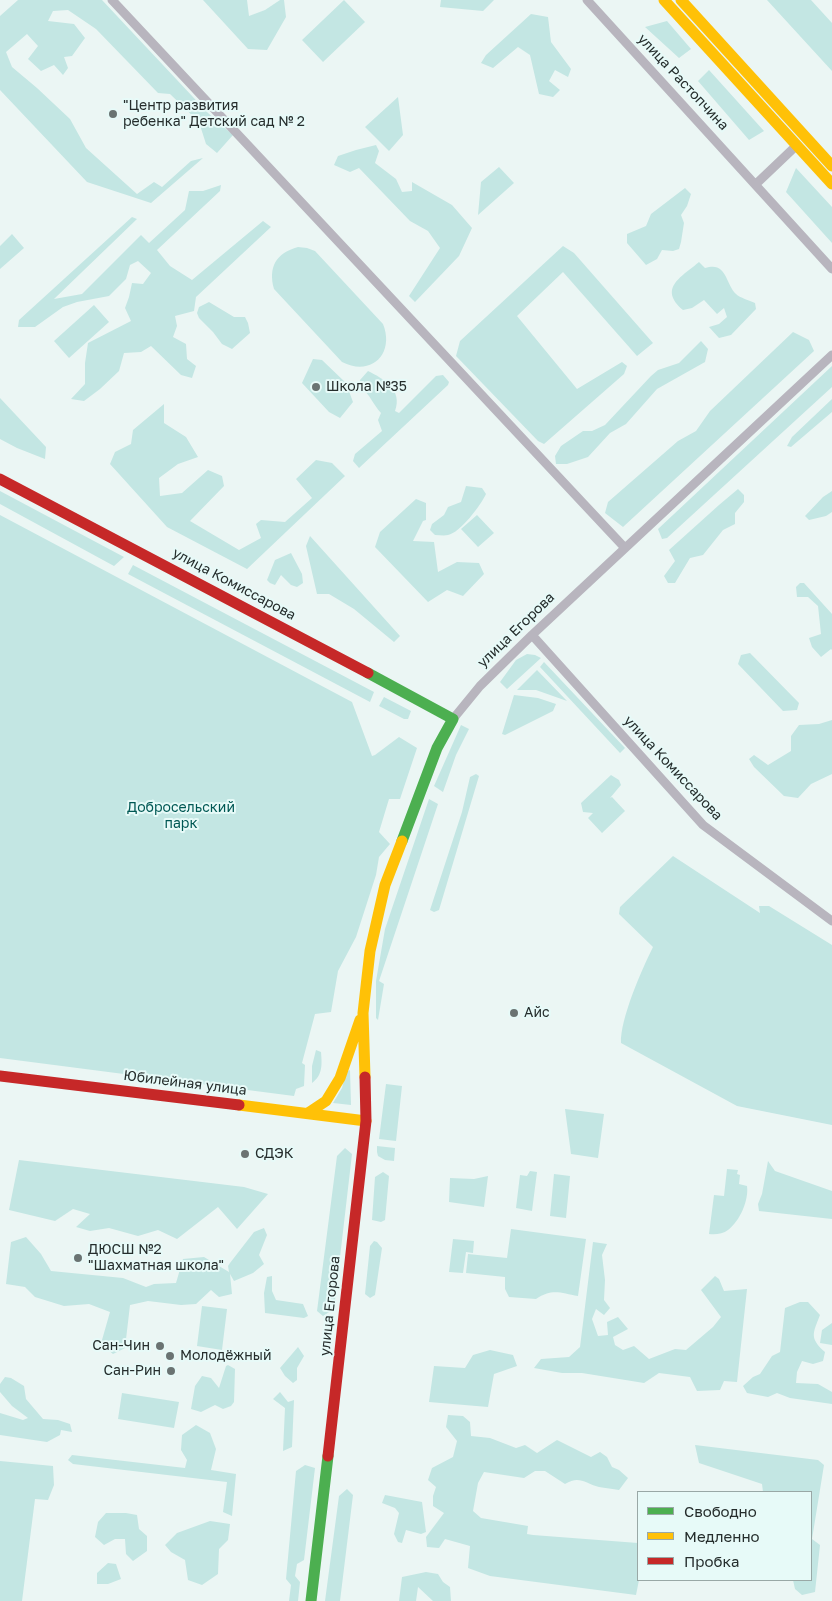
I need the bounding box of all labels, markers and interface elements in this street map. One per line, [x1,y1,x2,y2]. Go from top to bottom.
street label: улица Растопчина [634,30,732,134]
place label: "Центр развития ребенка" Детский сад № 2 [123,98,305,130]
marker: "Центр развития ребенка" Детский сад № 2 [107,108,119,120]
place label: Школа №35 [326,379,407,395]
marker: Школа №35 [310,381,322,393]
street label: улица Комиссарова [170,544,298,624]
street label: улица Егорова [474,589,558,671]
street label: улица Комиссарова [620,712,726,824]
park label: Добросельский парк [127,800,235,832]
place label: Айс [524,1005,550,1021]
marker: Айс [508,1007,520,1019]
street label: Юбилейная улица [122,1067,248,1099]
place label: СДЭК [255,1146,293,1162]
marker: СДЭК [239,1148,251,1160]
place label: ДЮСШ №2 "Шахматная школа" [88,1242,224,1274]
marker: ДЮСШ №2 "Шахматная школа" [72,1252,84,1264]
street label: улица Егорова [316,1255,344,1357]
place label: Сан-Чин [92,1338,150,1354]
marker: Сан-Чин [154,1340,166,1352]
place label: Молодёжный [180,1348,272,1364]
marker: Молодёжный [164,1350,176,1362]
place label: Сан-Рин [103,1363,161,1379]
marker: Сан-Рин [165,1365,177,1377]
legend [637,1491,812,1581]
text: Свободно [684,1502,757,1520]
text: Медленно [684,1527,760,1545]
text: Пробка [684,1552,739,1570]

